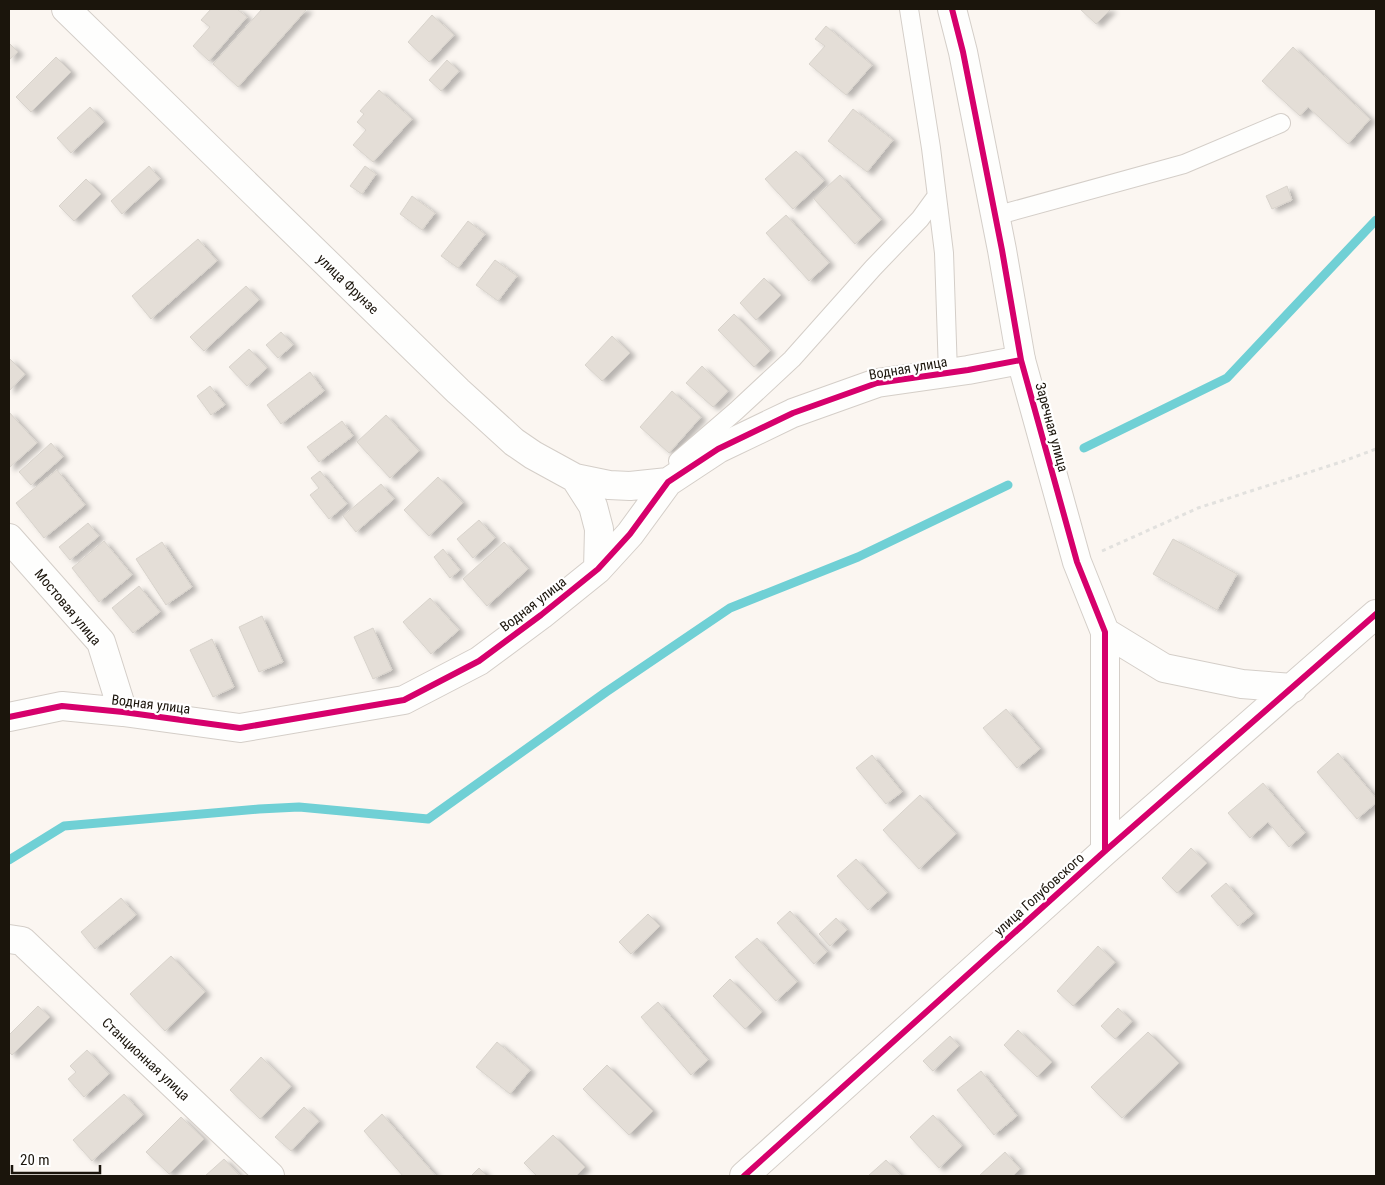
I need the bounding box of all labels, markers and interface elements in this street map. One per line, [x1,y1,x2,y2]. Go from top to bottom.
street label: улица Фрунзе [314,251,382,318]
street label: Водная улица [868,353,948,383]
street label: Заречная улица [1032,381,1072,473]
street label: Мостовая улица [32,566,104,648]
street label: Водная улица [497,573,569,635]
street label: Водная улица [111,691,191,717]
street label: улица Голубовского [991,849,1087,939]
street label: Станционная улица [99,1014,193,1104]
scale bar [12,1142,100,1174]
text: 20 m [20,1151,50,1169]

